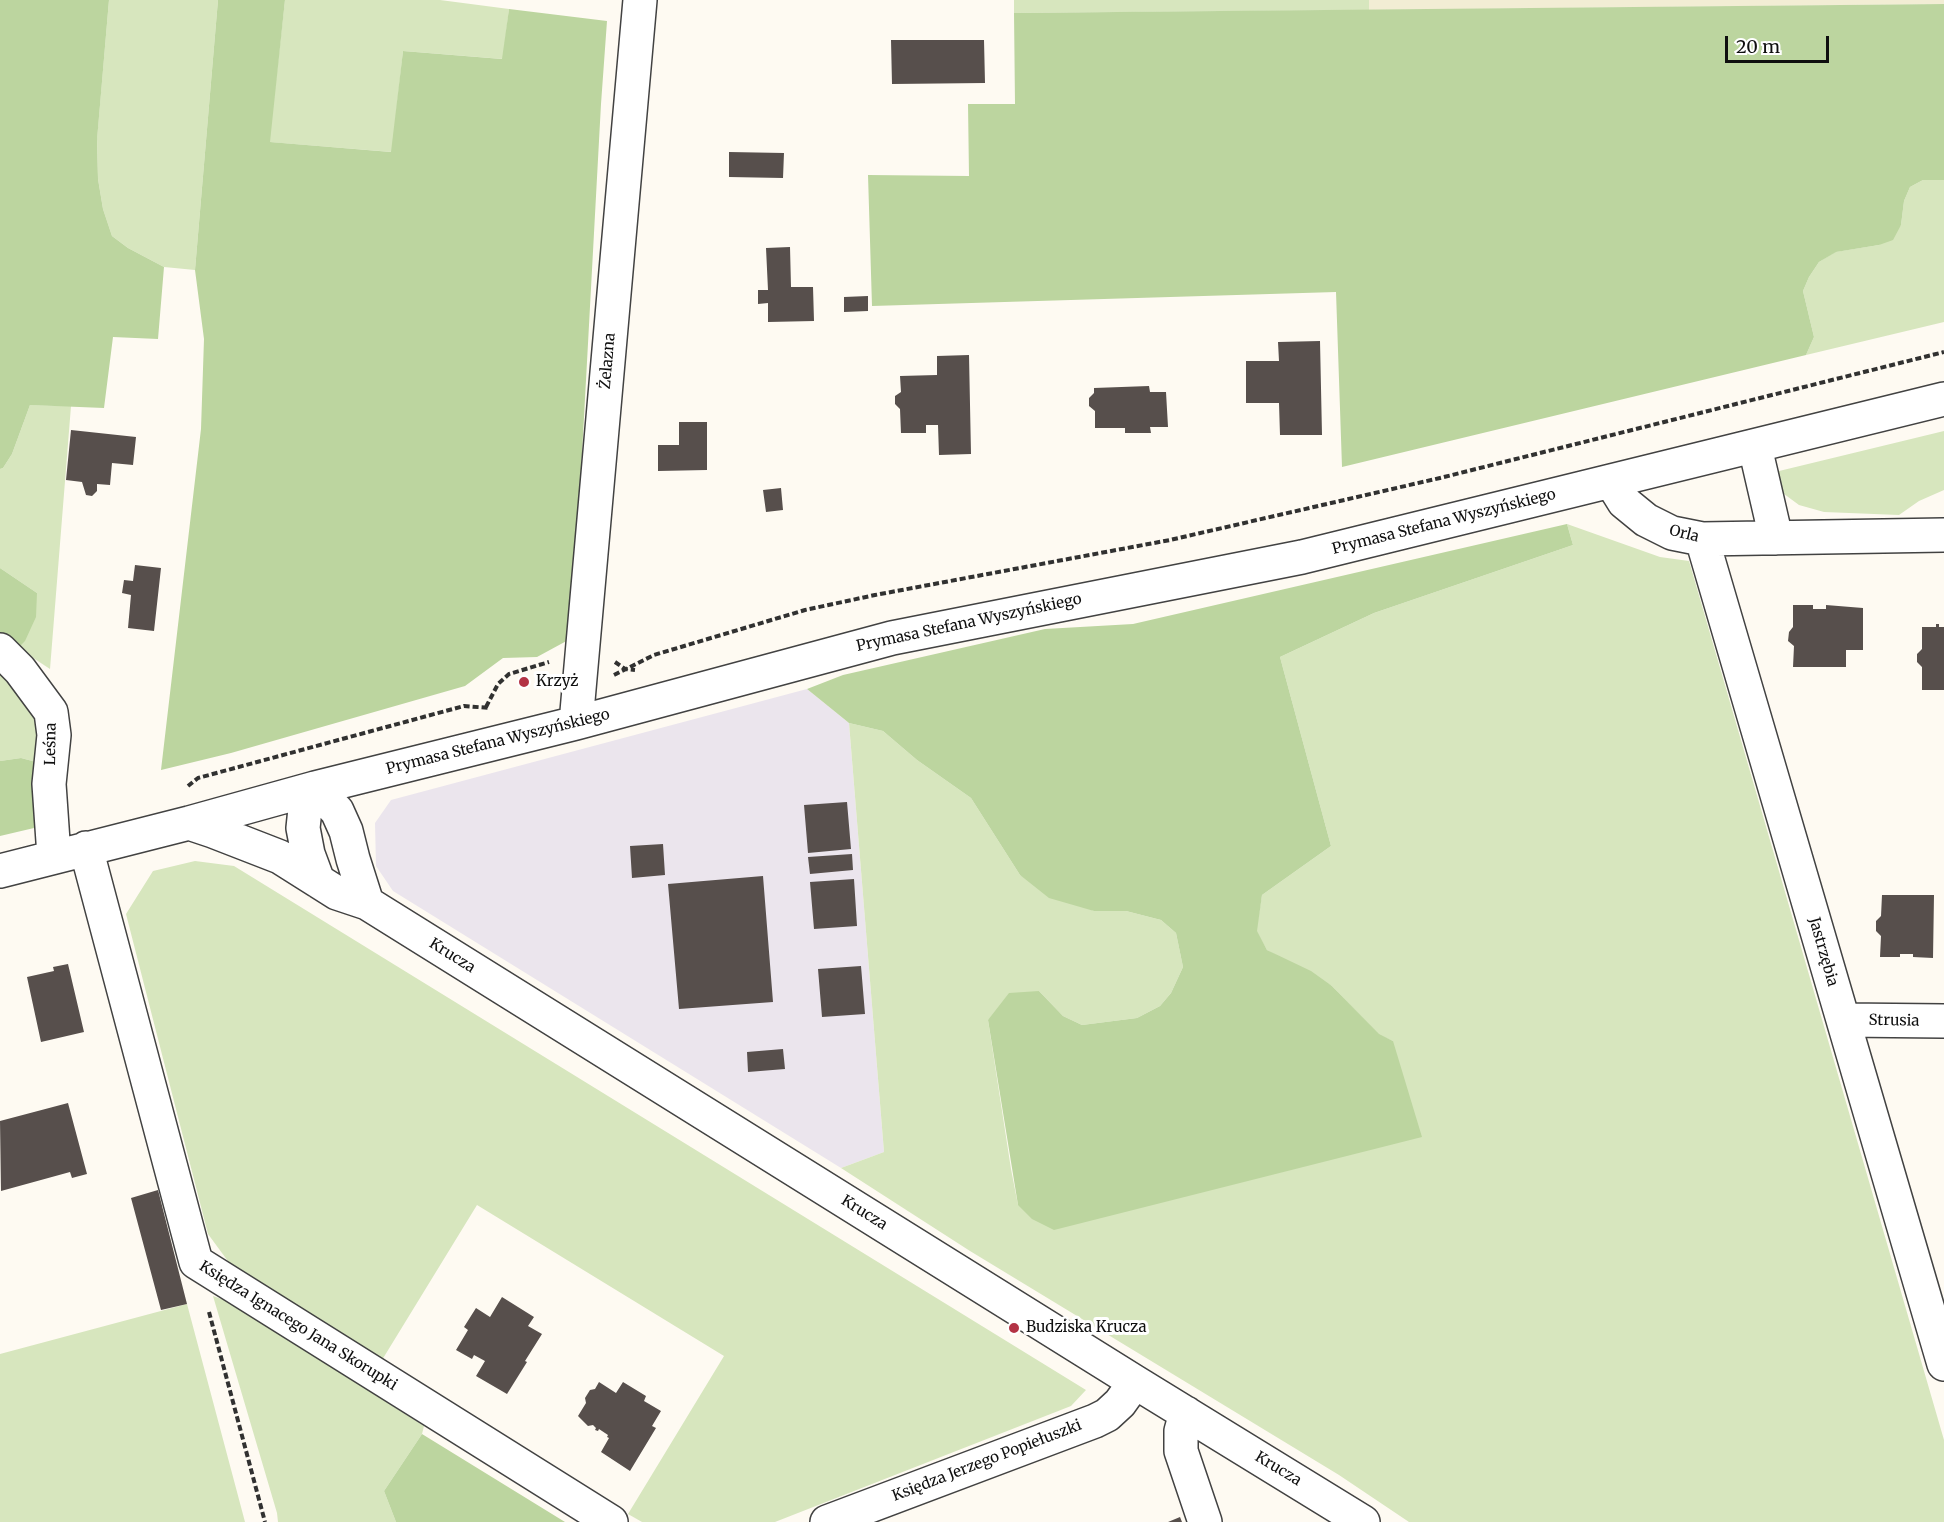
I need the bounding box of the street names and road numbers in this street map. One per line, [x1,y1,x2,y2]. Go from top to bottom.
street label: Żelazna [597,332,619,390]
street label: Prymasa Stefana Wyszyńskiego [1330,485,1558,559]
street label: Orla [1667,522,1701,546]
street label: Prymasa Stefana Wyszyńskiego [855,590,1083,656]
street label: Prymasa Stefana Wyszyńskiego [384,705,612,779]
street label: Leśna [42,723,60,765]
street label: Jastrzębia [1805,915,1841,989]
street label: Krucza [426,935,478,977]
street label: Strusia [1868,1012,1920,1030]
street label: Krucza [838,1192,890,1234]
street label: Księdza Ignacego Jana Skorupki [196,1257,400,1395]
street label: Księdza Jerzego Popiełuszki [890,1416,1084,1506]
street label: Krucza [1252,1448,1304,1490]

